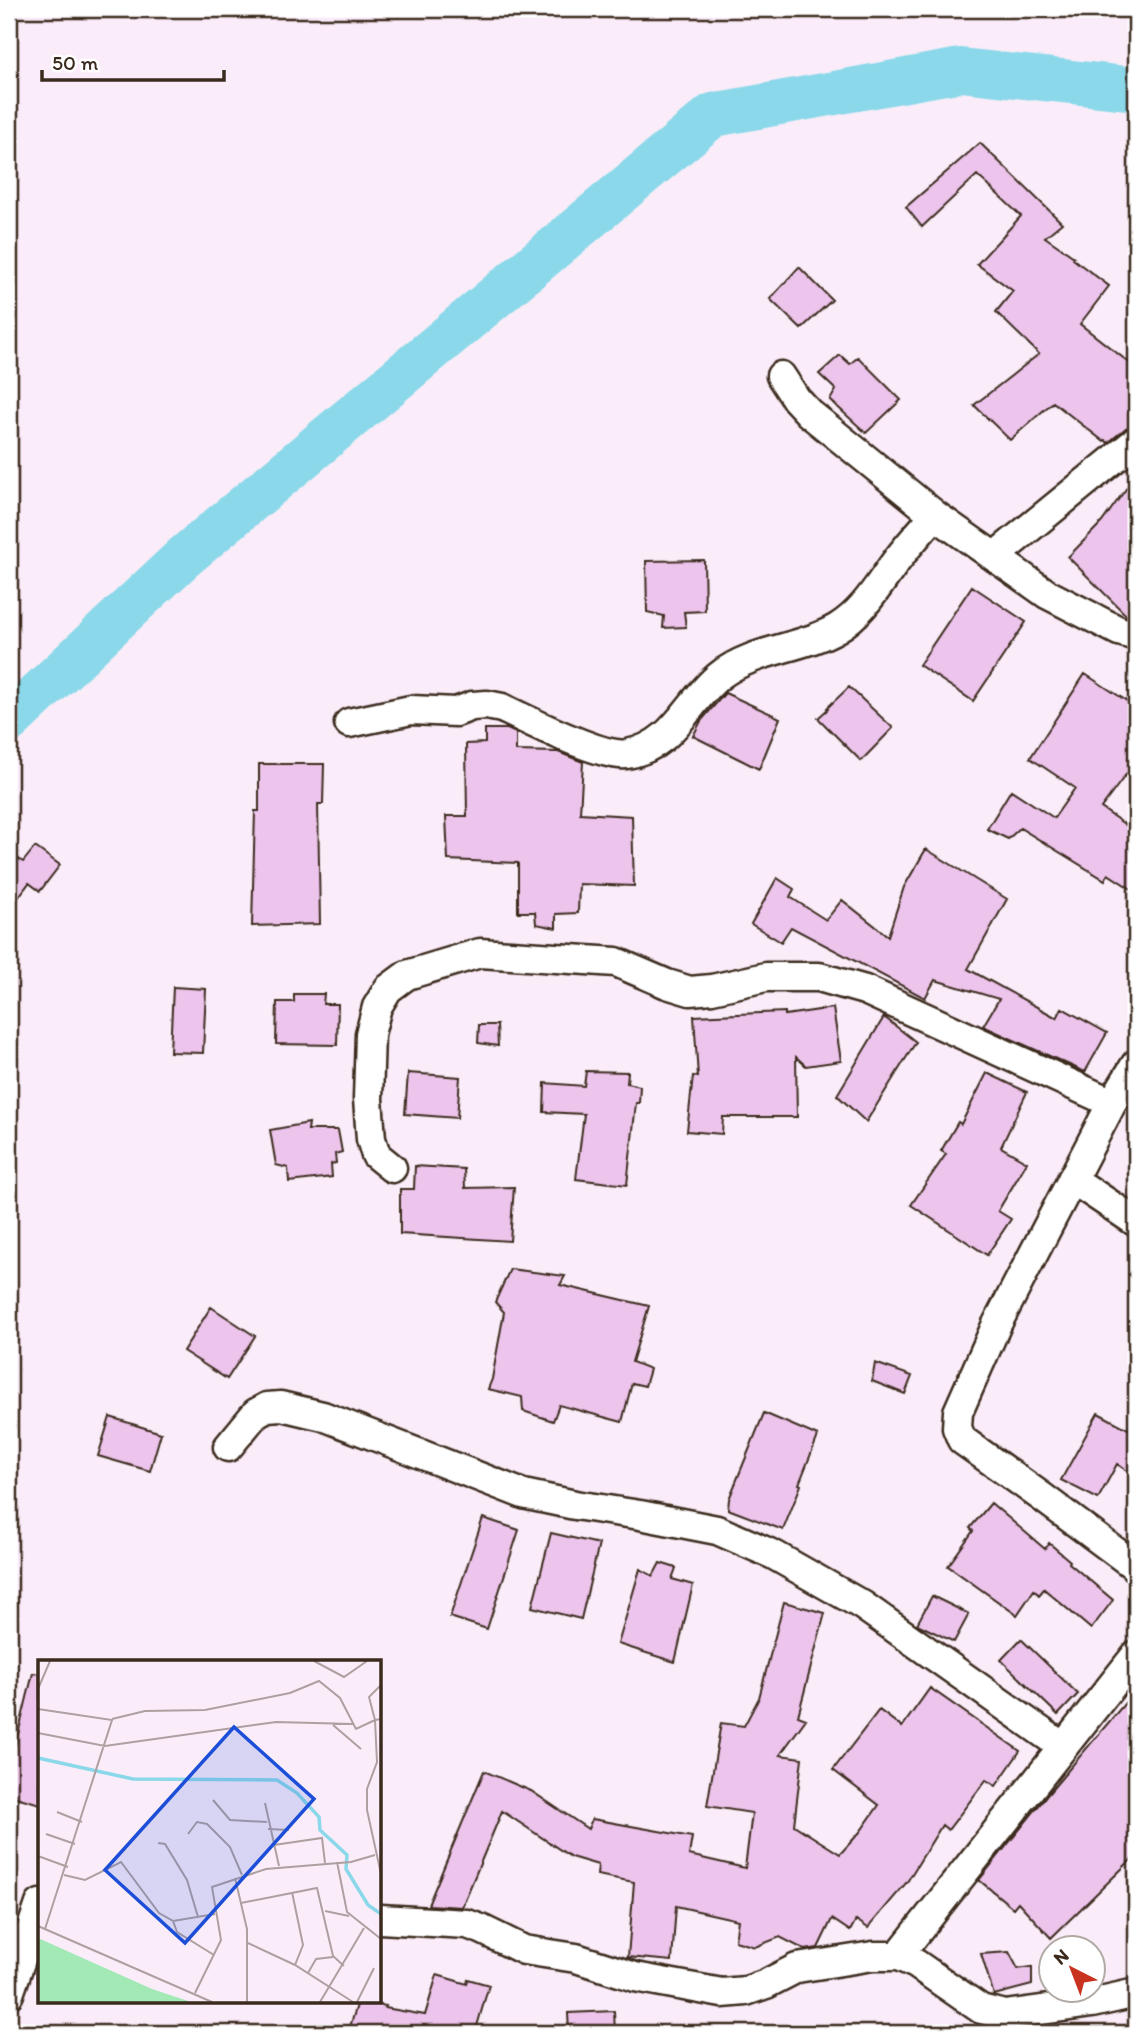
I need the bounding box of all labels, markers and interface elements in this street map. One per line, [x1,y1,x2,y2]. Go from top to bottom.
scale bar [42,38,224,82]
text: 50 m [52,50,99,75]
inset map [38,1660,382,2004]
north arrow [1036,1934,1106,2004]
text: N [1048,1944,1073,1970]

